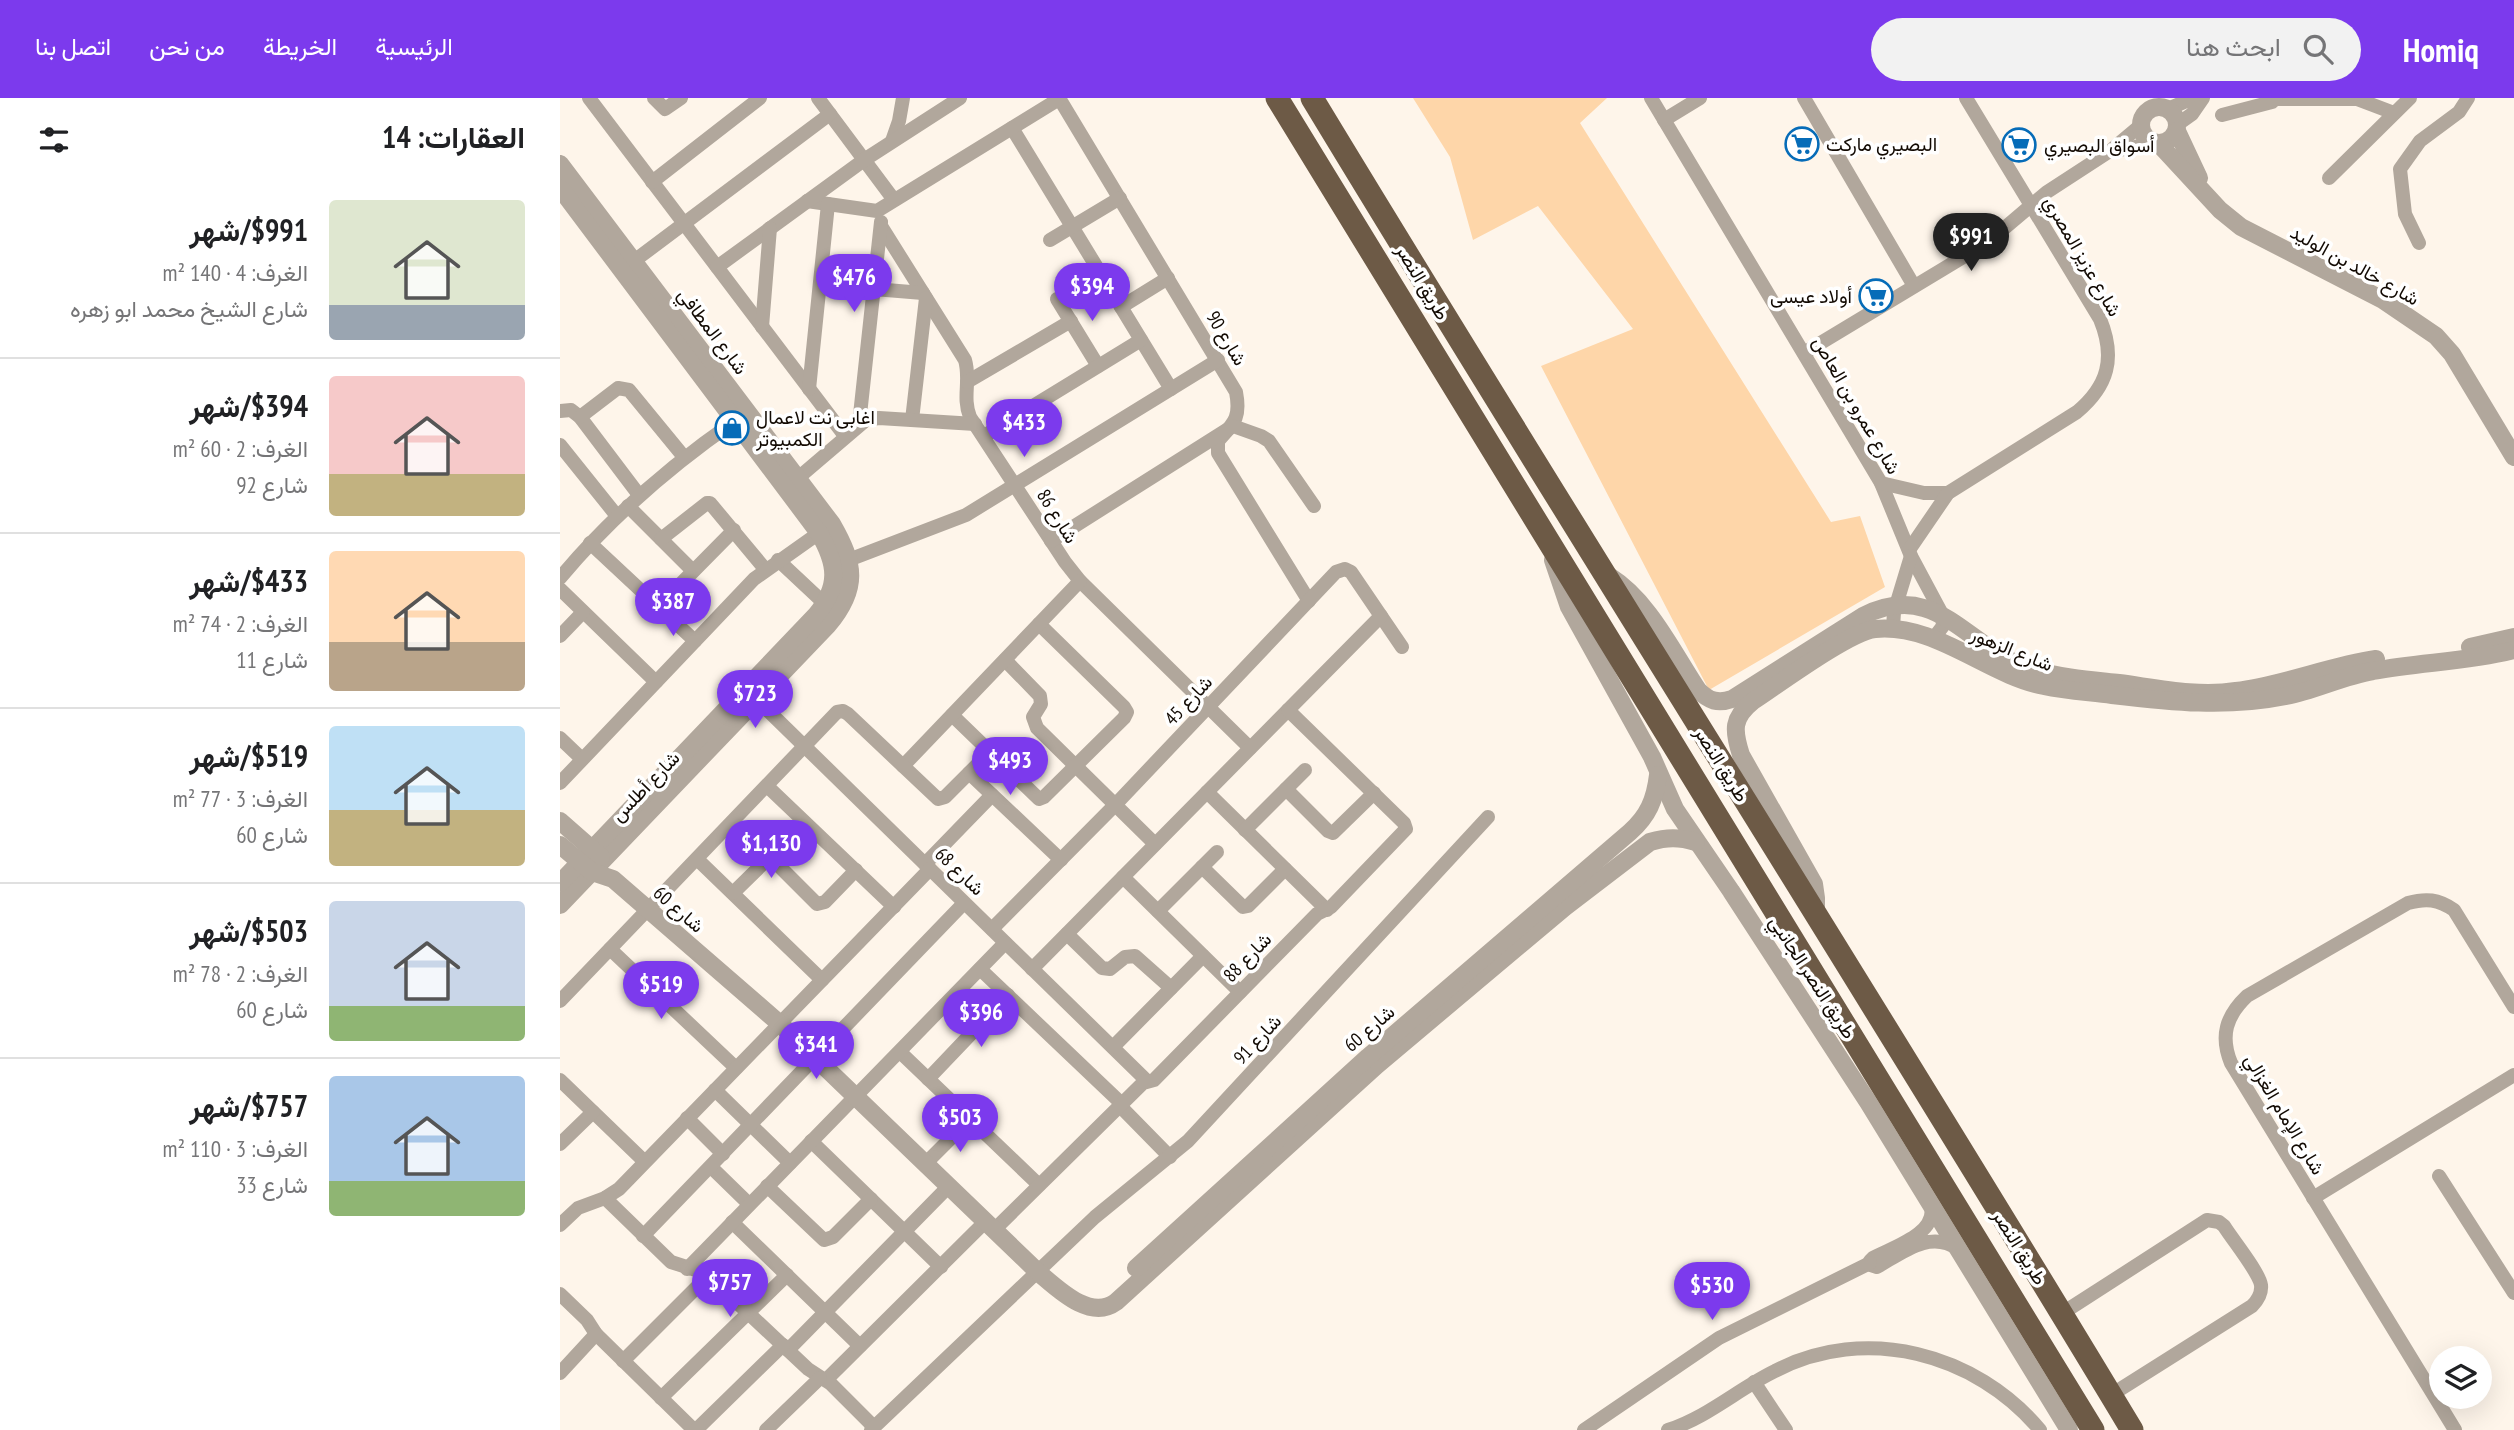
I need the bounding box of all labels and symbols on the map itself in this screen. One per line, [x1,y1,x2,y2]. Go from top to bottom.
supermarket icon: البصيري ماركت [1783,125,1821,163]
supermarket icon: أسواق البصيري [2000,126,2038,164]
place label: البصيري ماركت [1826,132,1937,160]
place label: أسواق البصيري [2044,133,2155,161]
street label: شارع عزيز المصري [2035,191,2127,323]
pin: $991 [1930,214,2012,273]
street label: شارع خالد بن الوليد [2286,220,2424,311]
street label: طريق النصر [1390,239,1455,324]
pin: $476 [813,254,895,314]
pin: $394 [1051,264,1133,323]
supermarket icon: أولاد عيسى [1857,277,1895,315]
street label: شارع المطافي [670,283,753,381]
place label: أولاد عيسى [1770,284,1852,308]
street label: شارع 90 [1201,306,1253,370]
street label: شارع عمرو بن العاص [1807,332,1906,479]
pin: $433 [983,400,1065,459]
place label: اغابى نت لاعمال الكمبيوتر [755,405,875,451]
shop icon: اغابى نت لاعمال الكمبيوتر [713,409,751,447]
street label: شارع 86 [1031,484,1084,548]
pin: $387 [632,578,714,638]
street label: شارع الزهور [1966,621,2056,677]
pin: $723 [714,670,796,730]
street label: شارع 45 [1159,670,1218,731]
street label: طريق النصر [1689,721,1755,806]
pin: $493 [969,738,1051,797]
street label: شارع أطلس [606,746,685,827]
pin: $1,130 [714,820,828,880]
street label: شارع 68 [930,842,990,901]
street label: شارع 60 [648,880,709,938]
street label: طريق النصر الجانبي [1761,911,1862,1045]
street label: شارع 88 [1218,927,1277,987]
pin: $519 [620,962,702,1021]
pin: $396 [940,990,1022,1049]
street label: شارع 60 [1339,999,1400,1057]
street label: شارع 91 [1228,1009,1287,1070]
pin: $341 [775,1021,857,1081]
street label: شارع الإمام الغزالي [2236,1049,2331,1181]
pin: $503 [919,1094,1001,1154]
street label: طريق النصر [1987,1204,2053,1289]
pin: $757 [689,1260,771,1319]
pin: $530 [1671,1262,1753,1322]

